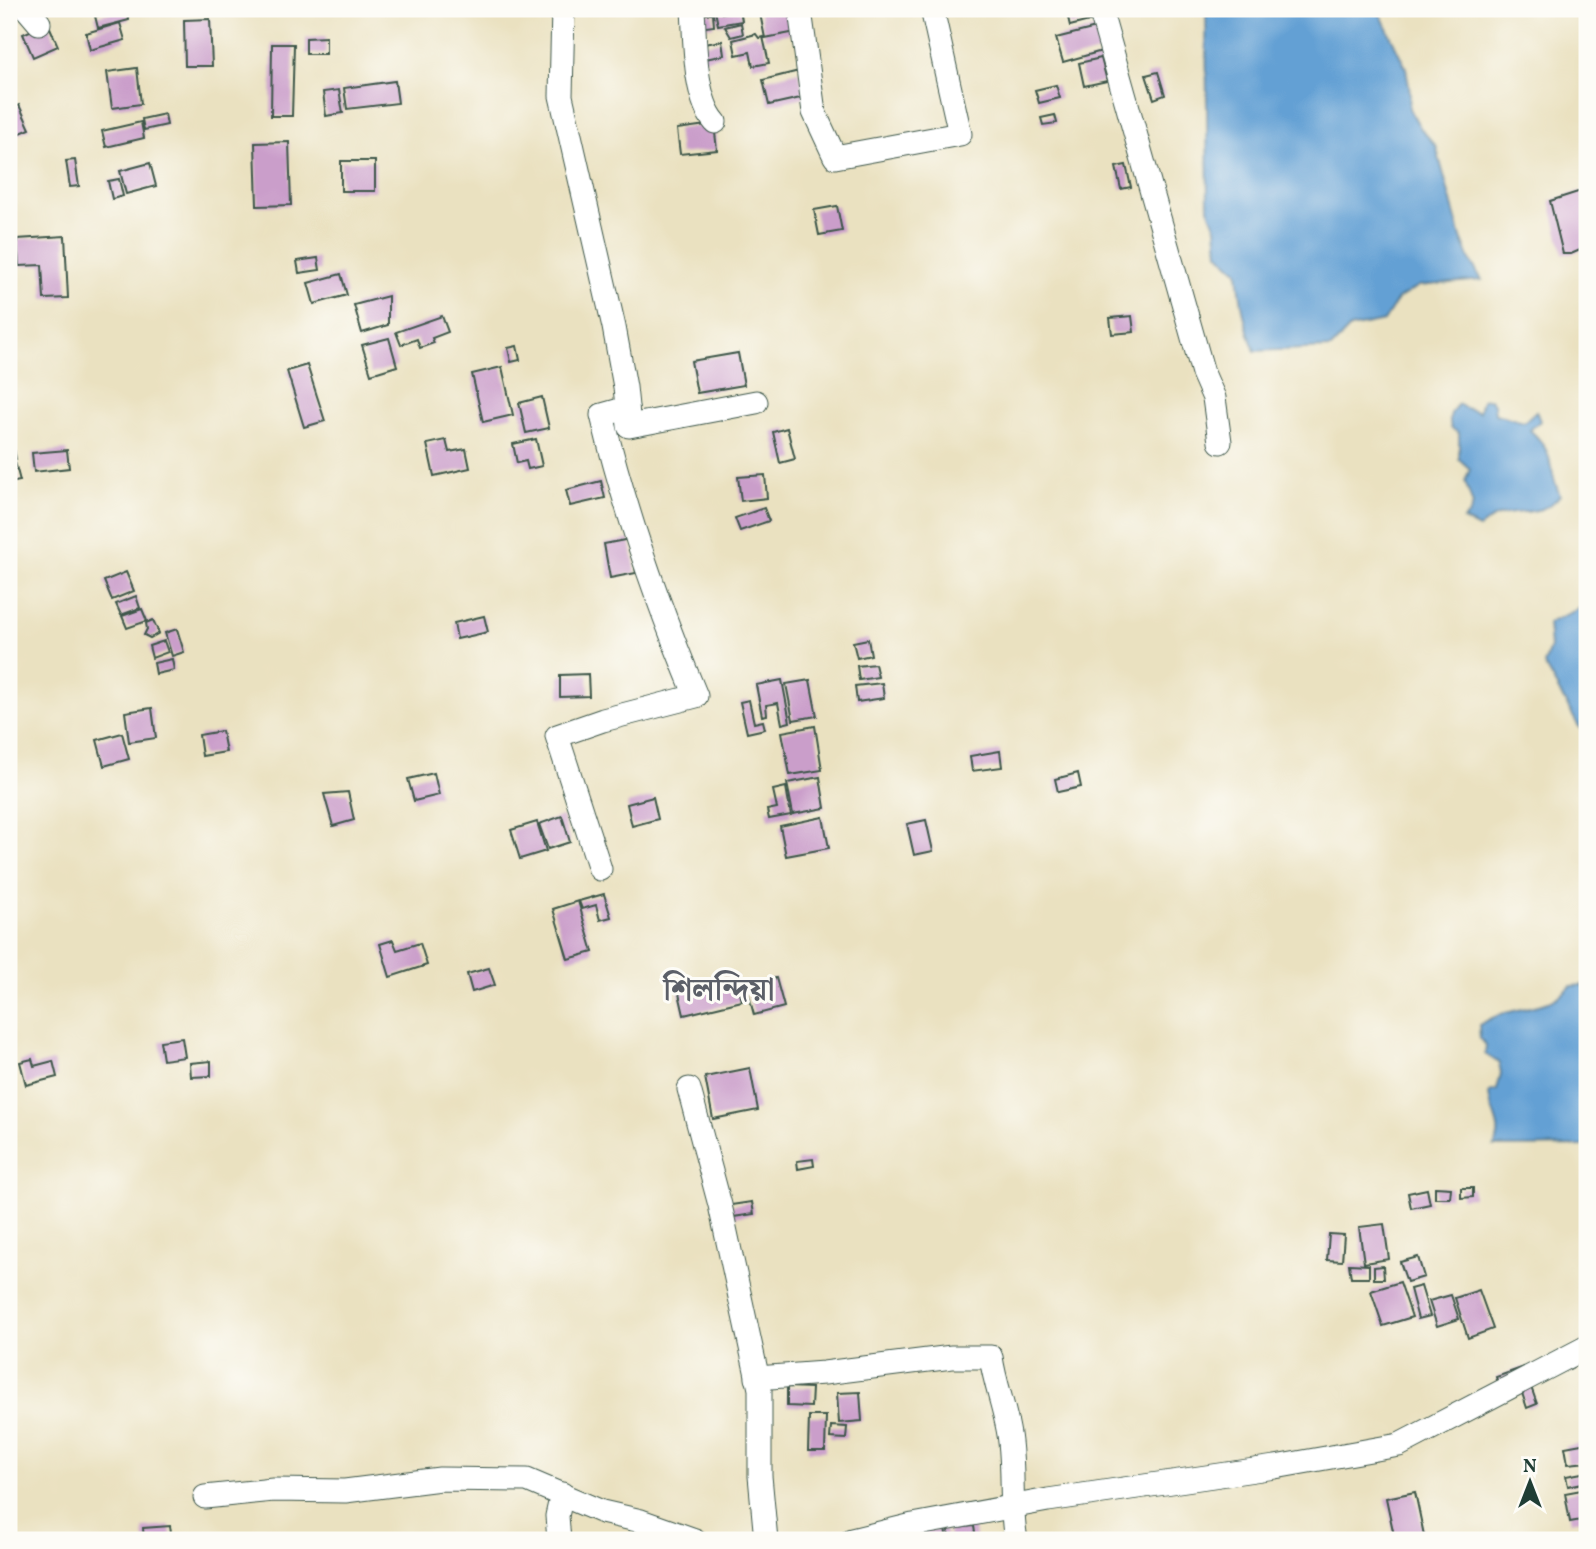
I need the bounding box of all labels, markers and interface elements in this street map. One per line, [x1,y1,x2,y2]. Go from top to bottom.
district label: শিলন্দিয়া [661,970,775,1014]
north arrow [1494,1448,1564,1518]
text: N [1523,1454,1537,1480]

